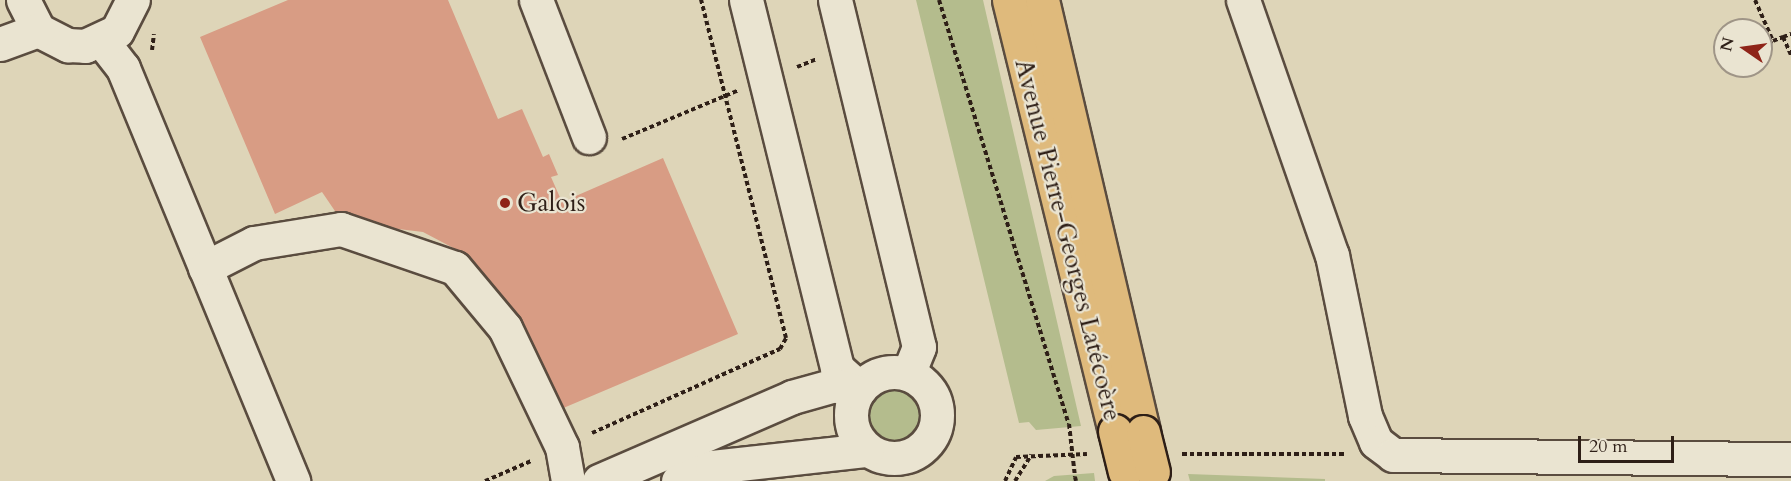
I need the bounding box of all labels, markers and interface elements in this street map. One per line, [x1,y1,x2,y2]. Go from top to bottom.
north arrow [1713,18,1773,78]
text: N [1715,35,1740,54]
street label: Avenue Pierre-Georges Latécoère [1008,56,1128,424]
place label: Galois [517,187,585,219]
marker: Galois [498,196,512,210]
scale bar [1581,424,1677,462]
text: 20 m [1589,434,1628,459]

